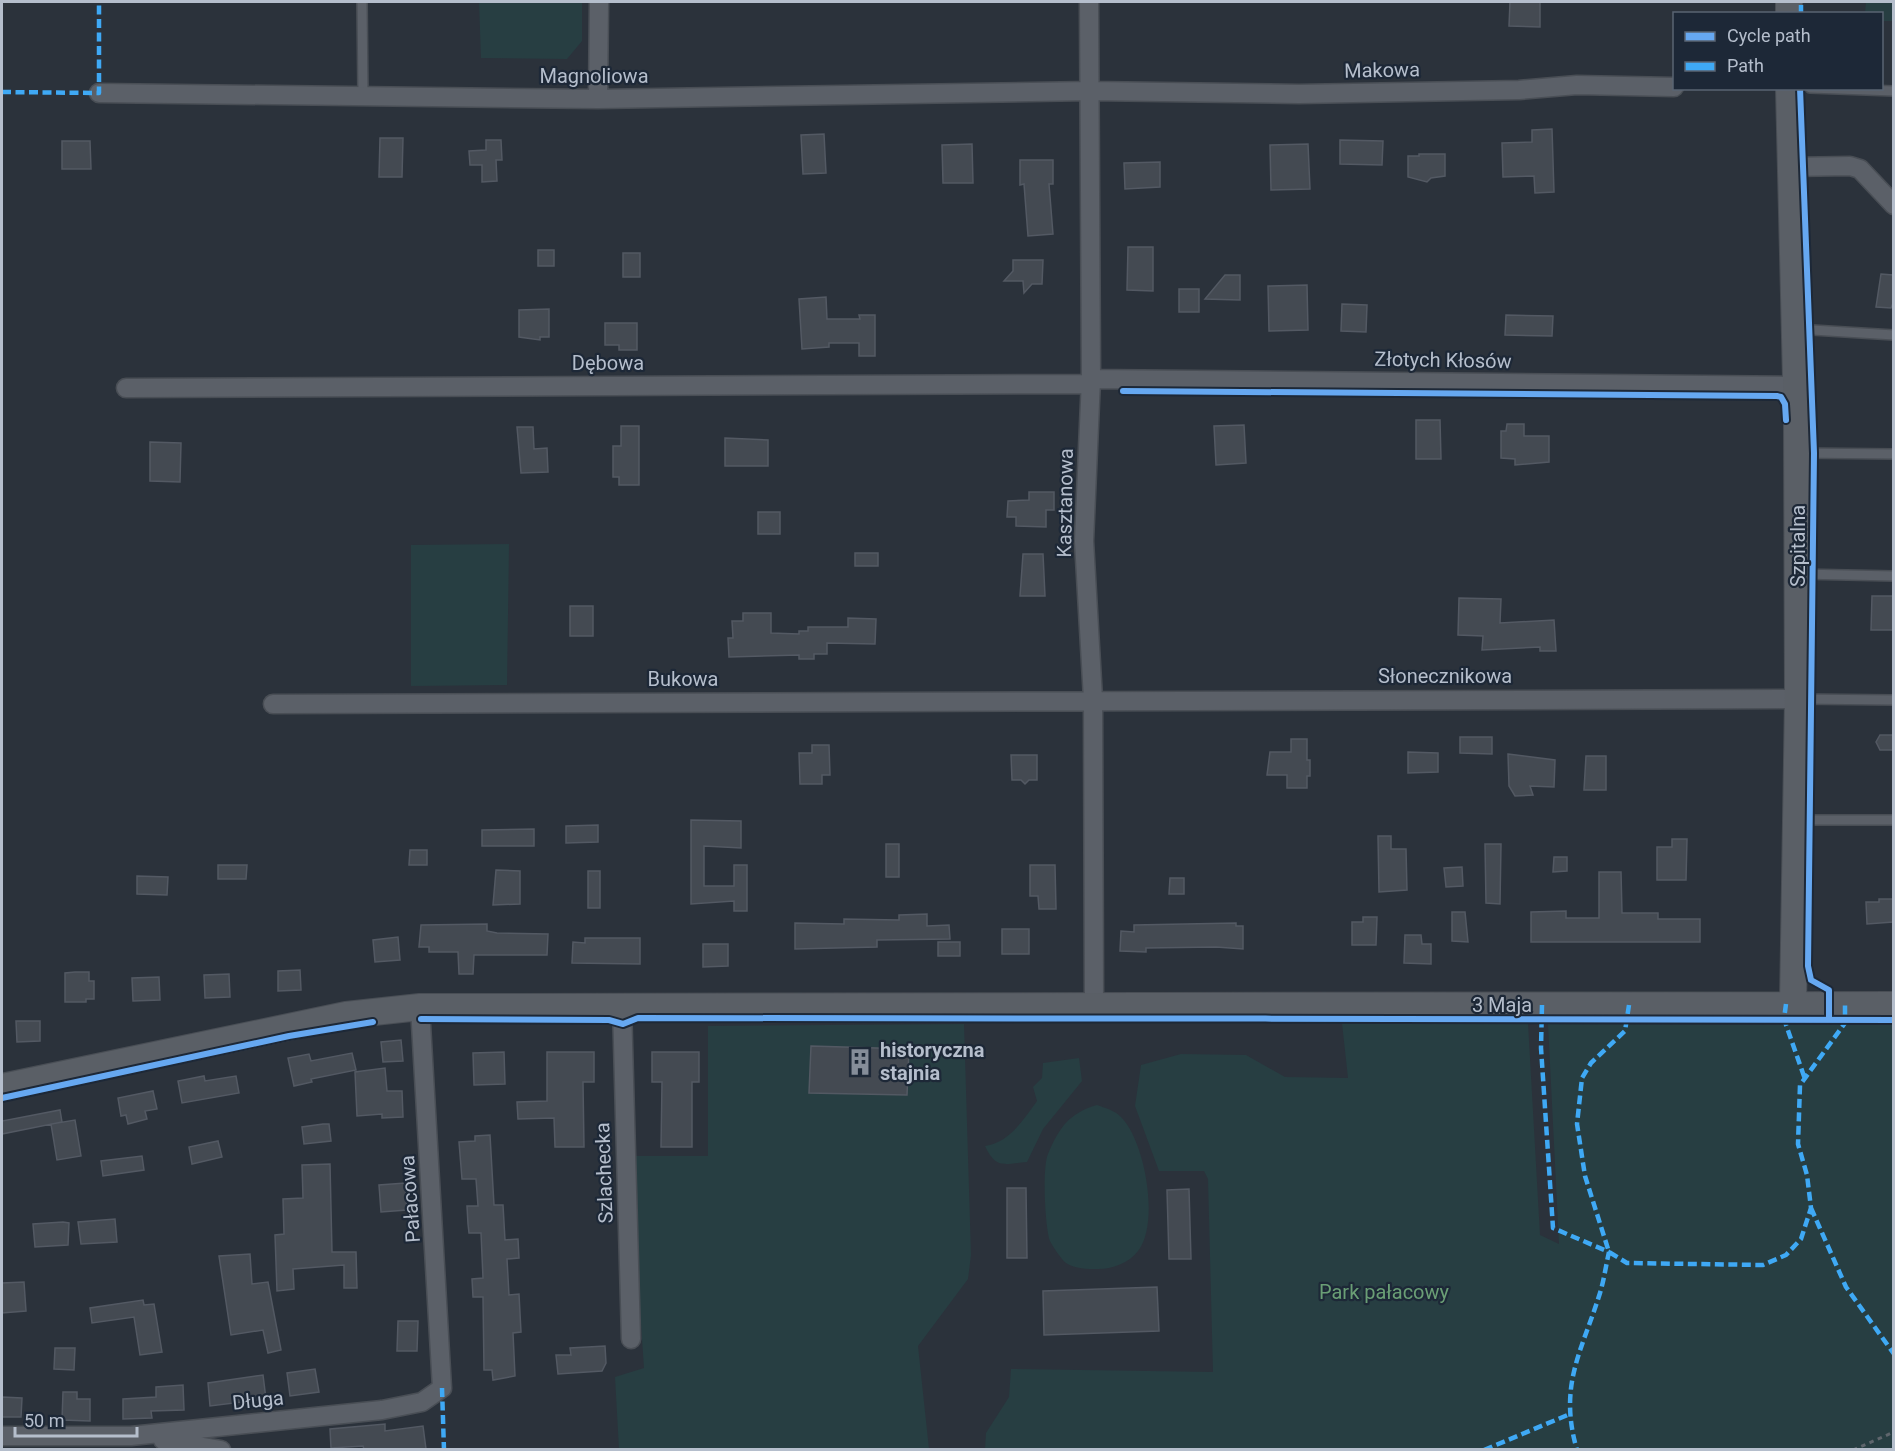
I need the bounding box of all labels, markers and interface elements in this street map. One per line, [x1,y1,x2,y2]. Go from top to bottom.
legend [1673,12,1883,90]
text: Cycle path [1727,25,1811,46]
text: Path [1727,55,1764,76]
street label: Makowa [1344,57,1420,83]
street label: Magnoliowa [539,64,649,88]
street label: Złotych Kłosów [1374,347,1512,373]
street label: Dębowa [572,351,644,375]
street label: Kasztanowa [1052,448,1078,558]
street label: Szpitalna [1786,505,1810,587]
street label: Słonecznikowa [1378,664,1512,688]
street label: Bukowa [648,667,718,691]
street label: 3 Maja [1472,993,1532,1017]
place label: historyczna stajnia [880,1038,985,1085]
building icon: historyczna stajnia [845,1047,875,1077]
street label: Szlachecka [590,1122,618,1224]
street label: Pałacowa [395,1155,425,1243]
park label: Park pałacowy [1319,1280,1450,1304]
street label: Długa [231,1385,285,1415]
scale bar [15,1400,136,1438]
text: 50 m [24,1410,64,1431]

